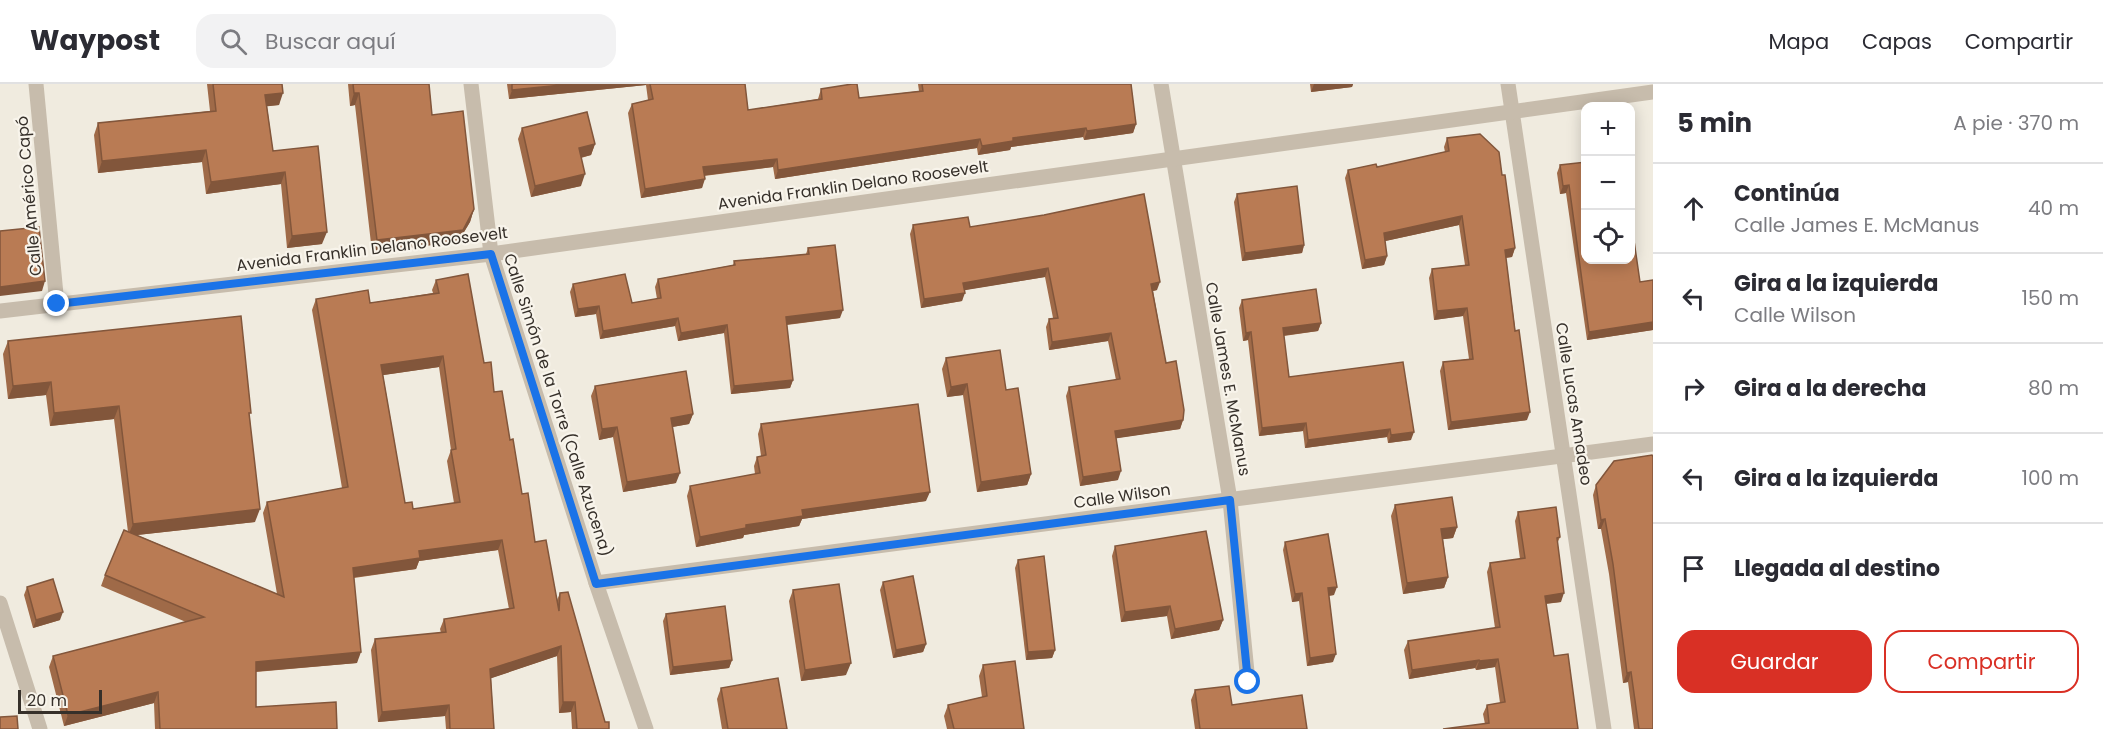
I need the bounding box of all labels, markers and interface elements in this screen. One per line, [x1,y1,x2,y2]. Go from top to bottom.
search box [196,14,616,68]
text: Waypost [30,21,160,60]
icon: search [217,25,250,58]
text: Buscar aquí [265,26,396,57]
text: Mapa [1768,27,1829,56]
text: Capas [1862,27,1932,56]
text: Compartir [1965,27,2073,56]
map controls [1581,102,1635,264]
button: + [1581,102,1635,156]
text: 5 min [1677,105,1752,141]
text: A pie · 370 m [1953,109,2079,137]
street label: Calle Américo Capó [11,115,47,277]
street label: Avenida Franklin Delano Roosevelt [716,155,990,215]
button: − [1581,156,1635,210]
text: Continúa [1734,178,1840,209]
icon: ahead [1677,192,1710,225]
text: 40 m [2028,194,2079,222]
button: locate [1581,210,1635,264]
text: Calle James E. McManus [1734,211,1979,239]
street label: Avenida Franklin Delano Roosevelt [235,221,509,277]
street label: Calle Simón de la Torre (Calle Azucena) [498,250,618,560]
text: Gira a la izquierda [1734,268,1938,299]
street label: Calle James E. McManus [1200,280,1256,478]
icon: left [1677,282,1710,315]
text: 150 m [2022,284,2079,312]
route end [43,290,69,316]
text: Calle Wilson [1734,301,1856,329]
street label: Calle Lucas Amadeo [1550,321,1598,487]
icon: right [1677,372,1710,405]
text: Gira a la derecha [1734,373,1927,404]
text: 80 m [2028,374,2079,402]
icon: left [1677,462,1710,495]
text: Gira a la izquierda [1734,463,1938,494]
text: 100 m [2022,464,2079,492]
street label: Calle Wilson [1072,478,1172,514]
icon: arrive [1677,552,1710,585]
text: Llegada al destino [1734,553,1940,584]
button: Guardar [1677,630,1872,693]
button: Compartir [1884,630,2079,693]
route start [1234,668,1260,694]
scale bar [18,687,102,714]
text: 20 m [27,689,67,712]

